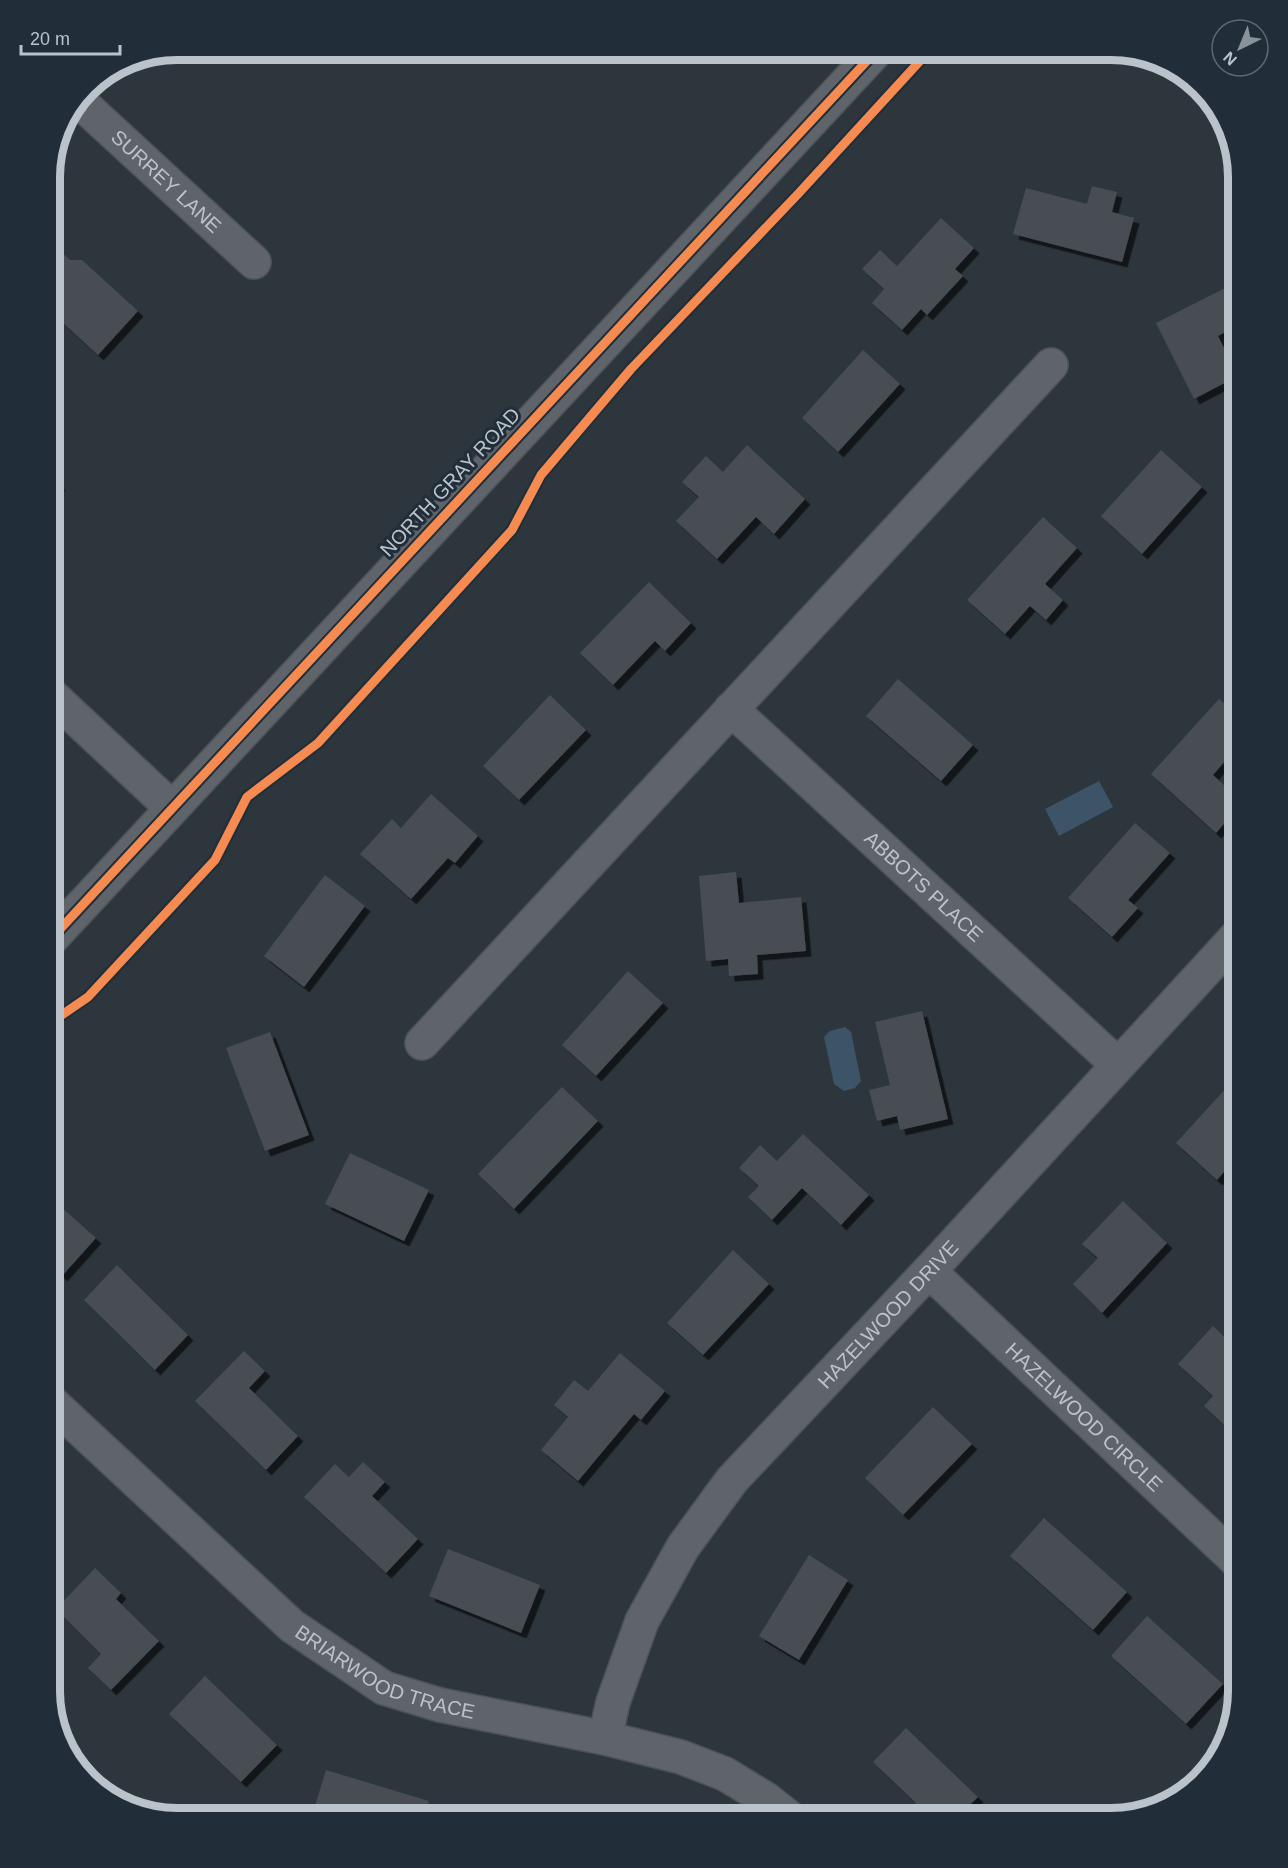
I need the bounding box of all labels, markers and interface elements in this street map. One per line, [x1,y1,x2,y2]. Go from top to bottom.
scale bar [21,18,120,56]
north arrow [1210,18,1270,78]
text: 20 m [30,29,70,49]
text: N [1220,48,1240,69]
street label: SURREY LANE [107,125,226,237]
street label: NORTH GRAY ROAD [376,403,524,561]
street label: ABBOTS PLACE [860,827,987,946]
street label: HAZELWOOD DRIVE [813,1236,962,1393]
street label: HAZELWOOD CIRCLE [1001,1338,1167,1496]
street label: BRIARWOOD TRACE [291,1620,477,1723]

